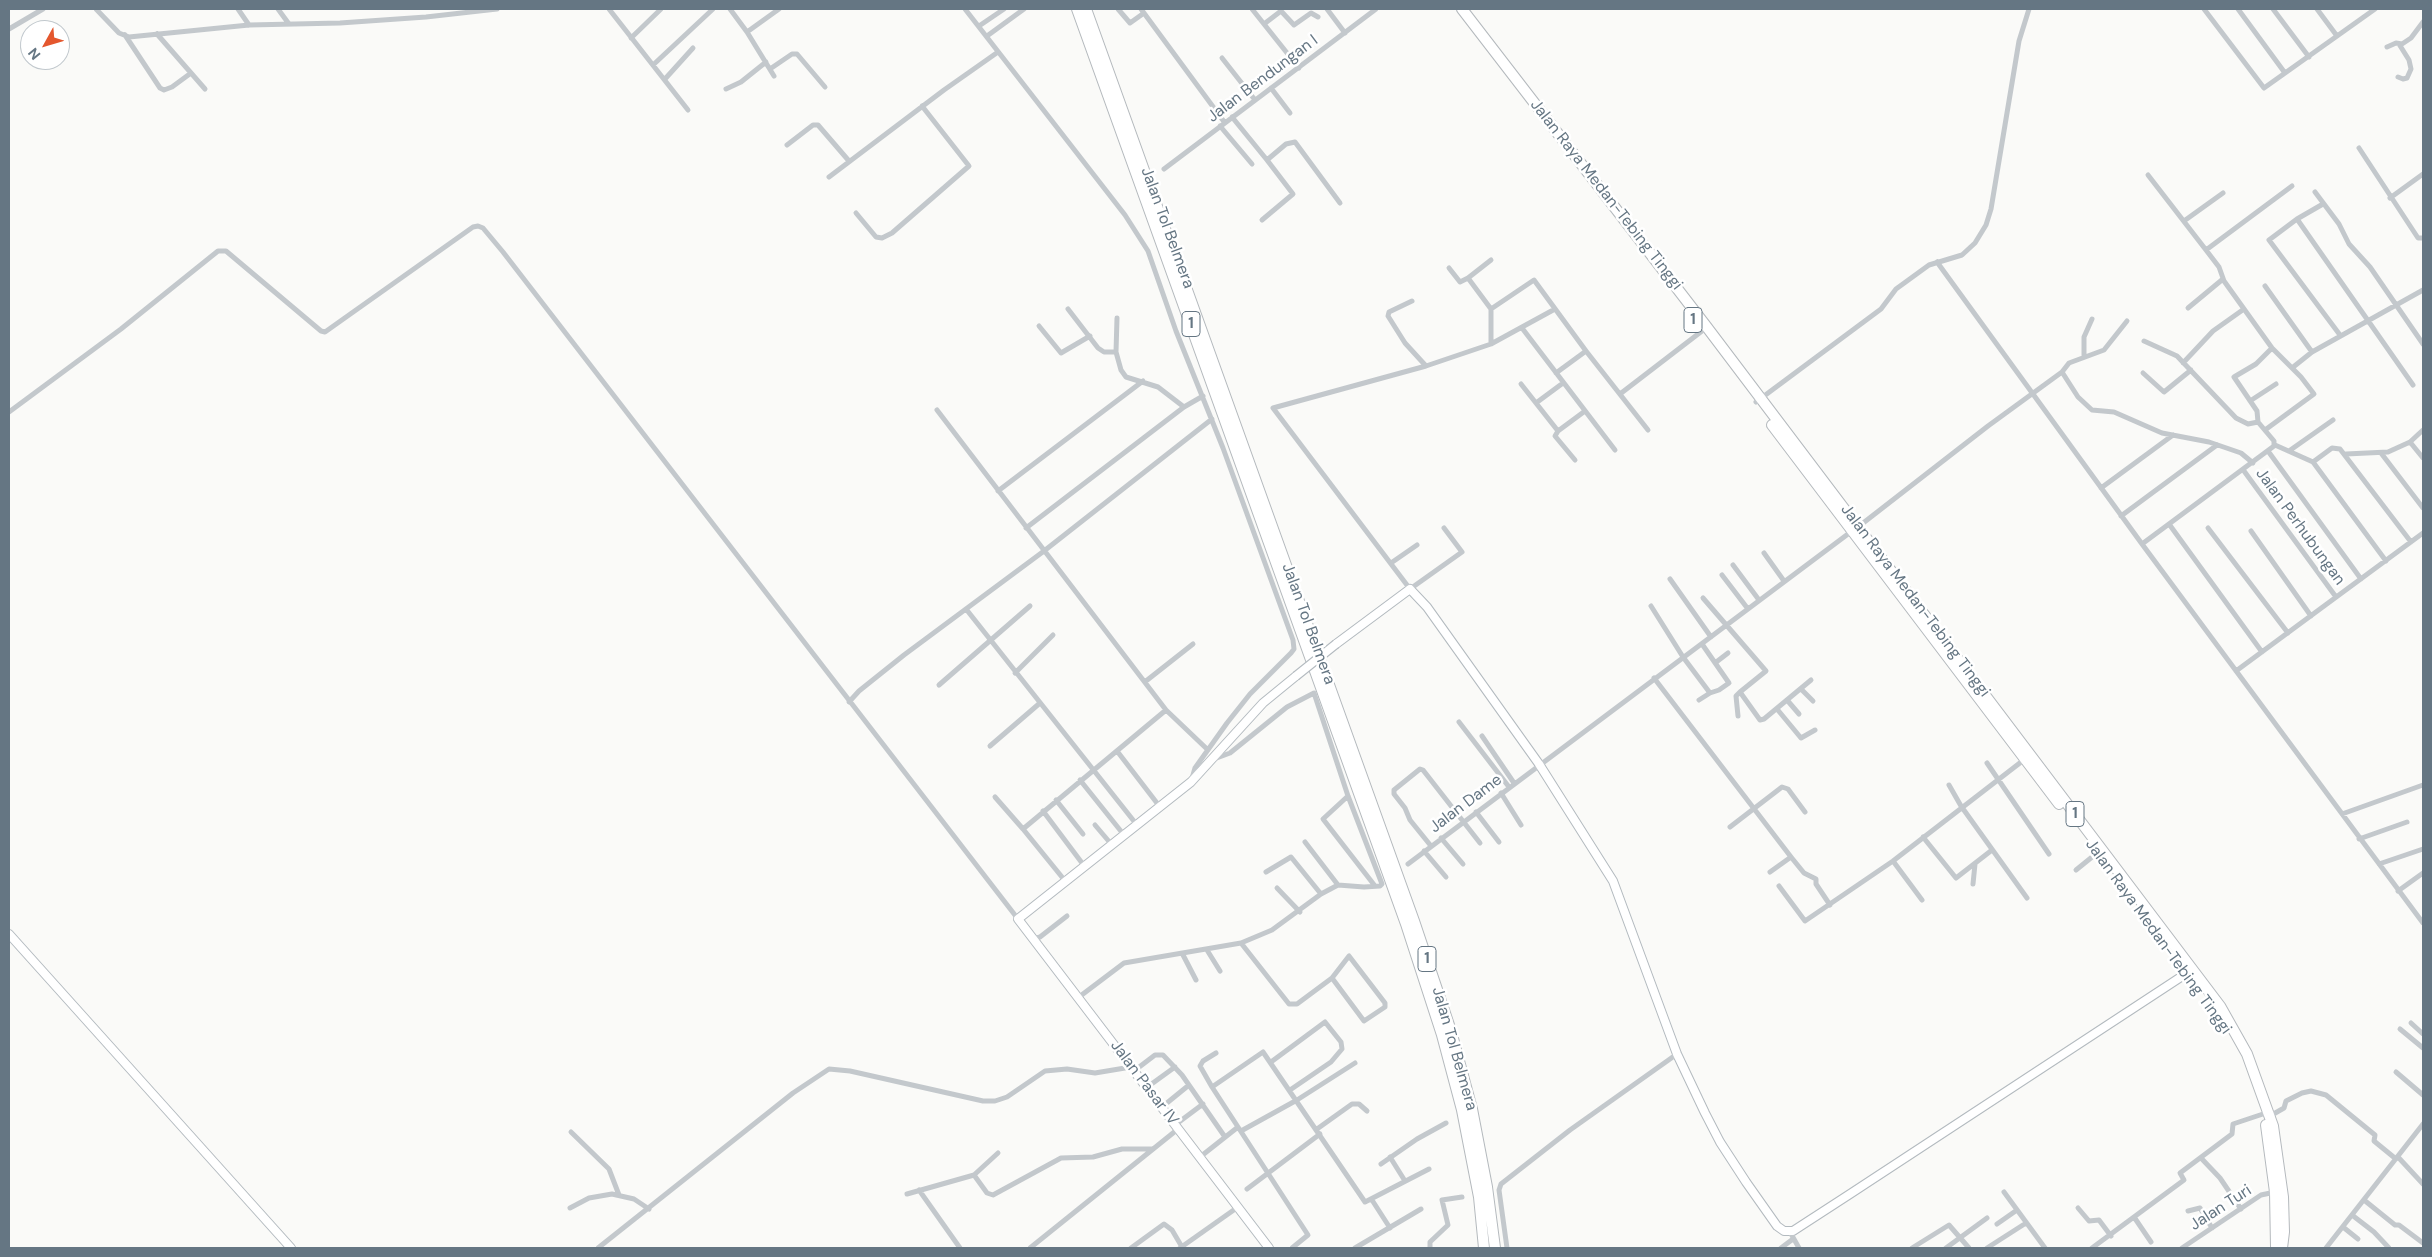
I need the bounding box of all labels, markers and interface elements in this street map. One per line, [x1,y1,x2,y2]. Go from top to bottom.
north arrow [20,20,70,70]
street label: Jalan Bendungan I [1204,31,1322,127]
text: N [24,44,44,63]
street label: Jalan Raya Medan-Tebing Tinggi [1526,96,1686,294]
street label: Jalan Tol Belmera [1136,165,1198,291]
road number: 1 [1684,308,1702,332]
road number: 1 [1182,312,1200,336]
street label: Jalan Perhubungan [2251,465,2349,589]
street label: Jalan Raya Medan-Tebing Tinggi [1836,501,1994,701]
street label: Jalan Tol Belmera [1277,561,1339,687]
street label: Jalan Dame [1426,771,1506,837]
road number: 1 [2066,802,2084,826]
street label: Jalan Raya Medan-Tebing Tinggi [2081,836,2235,1038]
road number: 1 [1418,946,1436,972]
street label: Jalan Tol Belmera [1427,985,1481,1113]
street label: Jalan Pasar IV [1106,1037,1182,1129]
street label: Jalan Turi [2187,1181,2255,1235]

